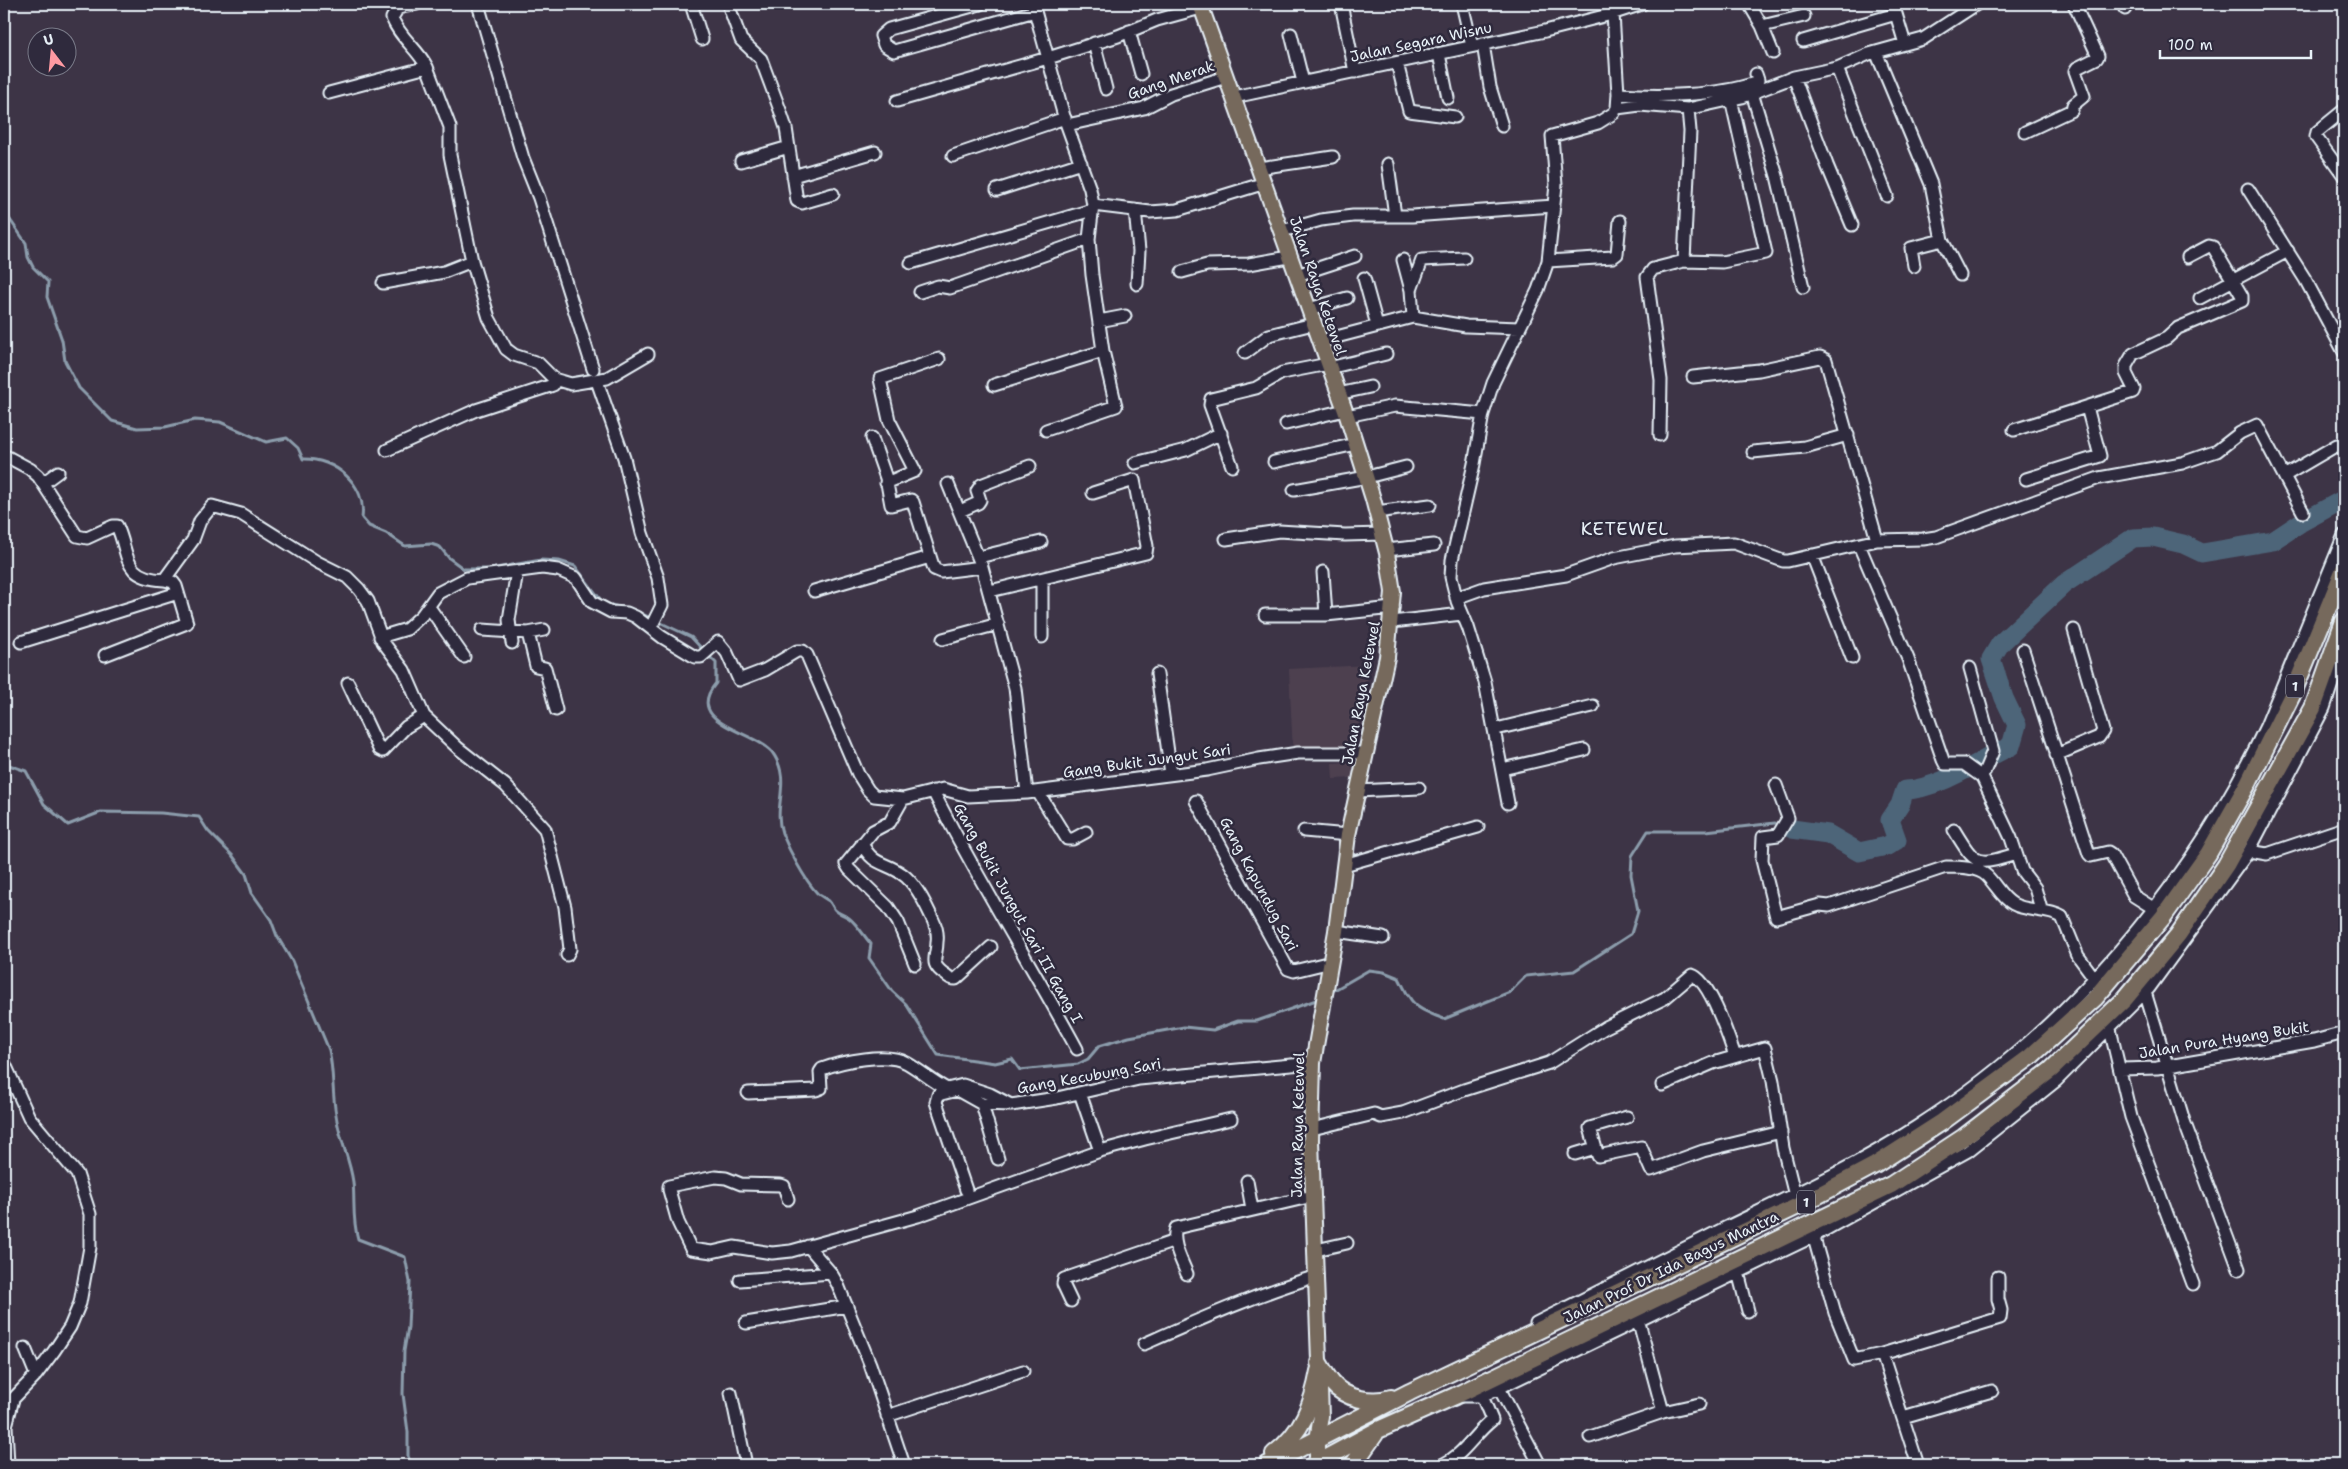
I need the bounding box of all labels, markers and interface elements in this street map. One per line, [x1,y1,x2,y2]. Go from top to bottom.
street label: Jalan Segara Wisnu [1348,17,1494,67]
north arrow [28,28,78,78]
scale bar [2160,28,2312,60]
text: U [41,30,56,49]
text: 100 m [2168,35,2213,55]
street label: Gang Merak [1125,56,1217,104]
street label: Jalan Raya Ketewel [1285,214,1351,359]
district label: KETEWEL [1581,517,1669,541]
street label: Jalan Raya Ketewel [1337,619,1385,767]
road number: 1 [2286,674,2304,698]
street label: Gang Bukit Jungut Sari [1062,739,1232,783]
street label: Gang Bukit Jungut Sari II Gang I [949,799,1087,1027]
street label: Gang Kapundug Sari [1215,813,1303,955]
street label: Jalan Pura Hyang Bukit [2137,1017,2311,1063]
street label: Jalan Raya Ketewel [1287,1051,1309,1198]
street label: Gang Kecubung Sari [1015,1053,1163,1099]
road number: 1 [1797,1190,1815,1214]
street label: Jalan Prof Dr Ida Bagus Mantra [1560,1206,1782,1328]

